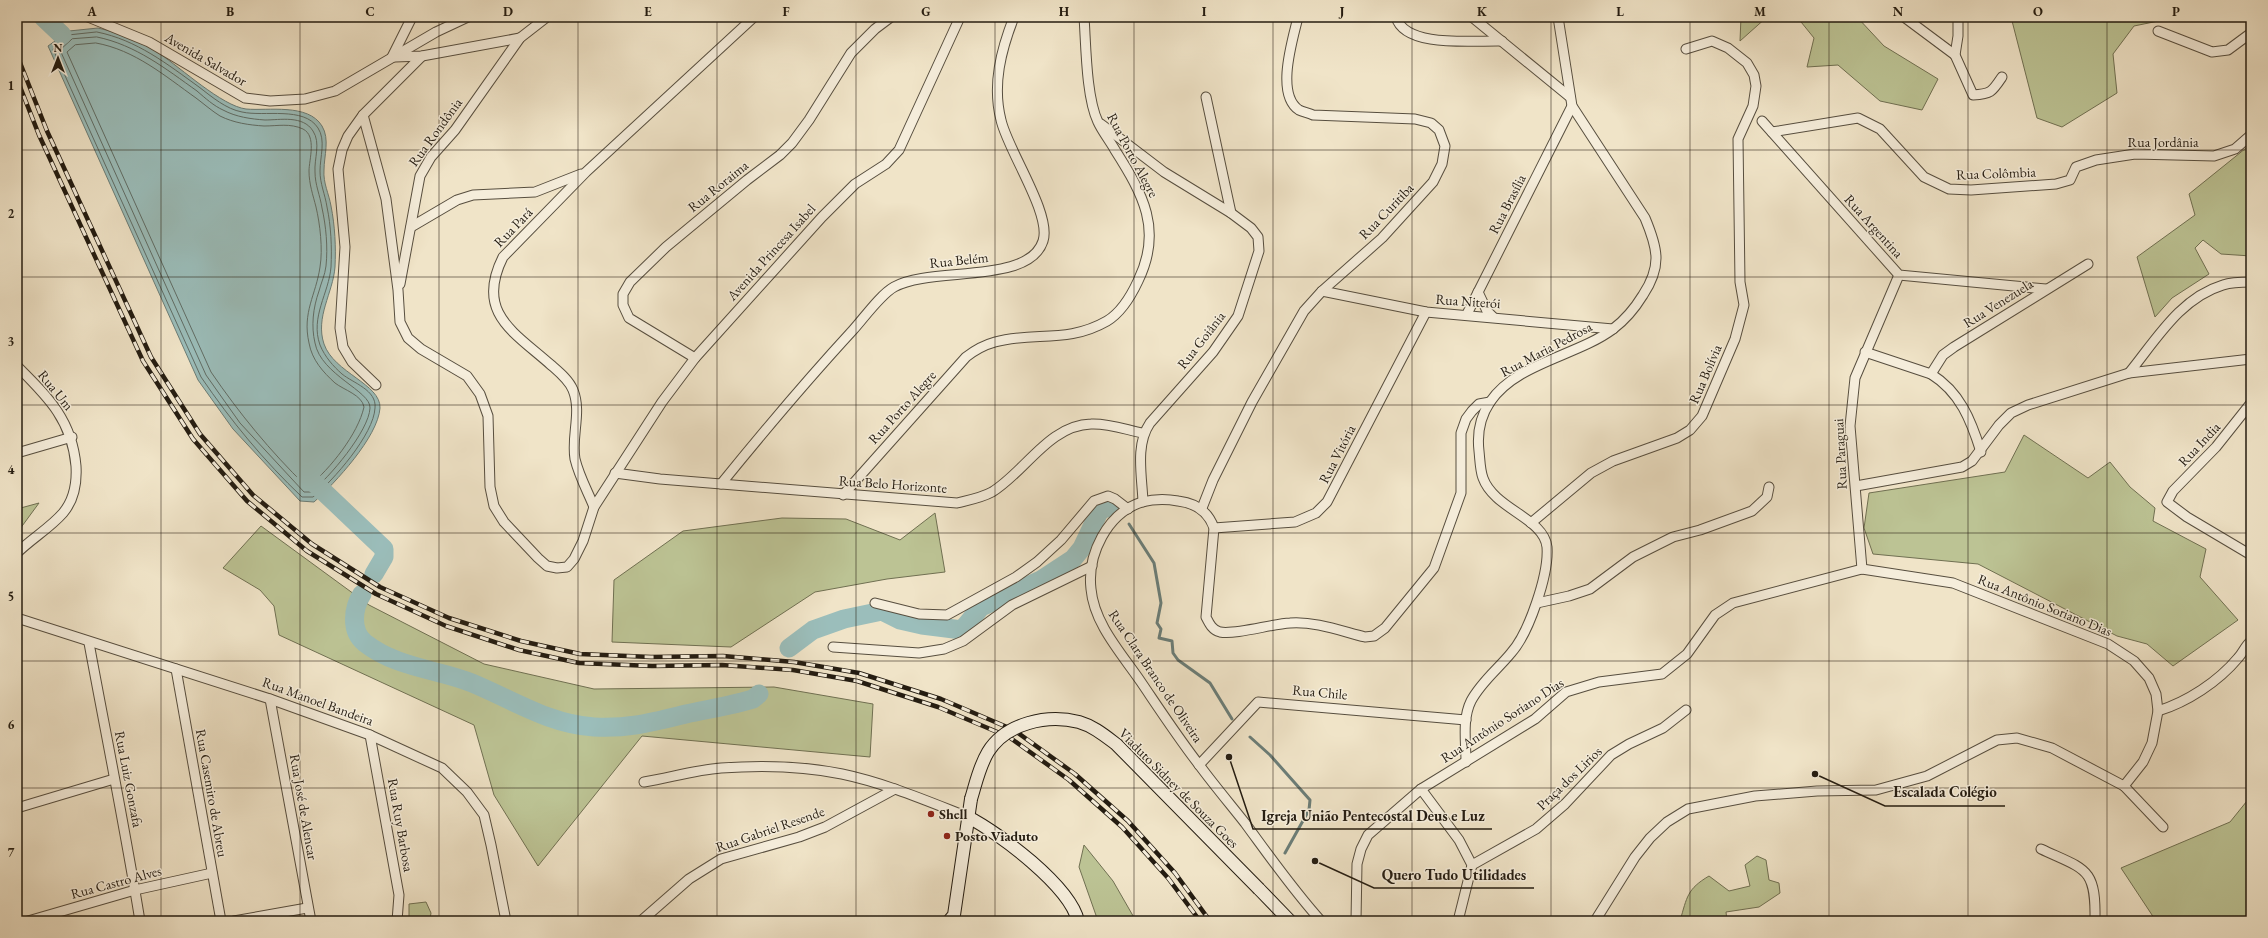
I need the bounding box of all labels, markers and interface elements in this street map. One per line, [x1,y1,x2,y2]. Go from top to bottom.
text: A [86,3,97,20]
text: B [226,3,234,20]
text: C [365,3,375,20]
text: D [503,3,513,20]
text: E [644,3,652,20]
text: F [782,3,790,20]
text: G [921,3,931,20]
text: H [1059,3,1070,20]
text: I [1202,3,1207,20]
text: J [1338,3,1345,20]
text: K [1477,3,1488,20]
text: L [1616,3,1624,20]
text: M [1754,3,1766,20]
text: N [1893,3,1904,20]
text: O [2033,3,2043,20]
text: P [2172,3,2180,20]
street label: Avenida Salvador [161,28,251,90]
north arrow [38,38,78,78]
text: N [54,41,63,55]
text: 1 [8,77,15,94]
street label: Rua Rondônia [404,94,466,170]
street label: Rua Porto Alegre [1103,110,1163,201]
street label: Rua Jordânia [2127,133,2199,151]
street label: Rua Roraima [684,156,752,216]
street label: Rua Colômbia [1956,163,2037,183]
street label: Rua Brasília [1484,171,1530,237]
street label: Rua Curitiba [1355,179,1418,243]
street label: Rua Argentina [1841,190,1908,262]
street label: Avenida Princesa Isabel [722,199,820,305]
street label: Rua Pará [490,203,537,251]
text: 2 [8,205,15,222]
street label: Rua Belém [929,248,989,272]
street label: Rua Venezuela [1960,274,2037,332]
street label: Rua Niterói [1435,290,1502,312]
street label: Rua Goiânia [1173,307,1229,372]
street label: Rua Maria Pedrosa [1497,317,1595,381]
text: 3 [8,333,15,350]
street label: Rua Bolívia [1684,341,1726,406]
street label: Rua Um [34,366,78,414]
street label: Rua Porto Alegre [864,366,940,448]
street label: Rua Paraguai [1829,417,1851,490]
street label: Rua India [2174,418,2224,470]
street label: Rua Vitória [1315,421,1360,486]
text: 4 [8,461,15,478]
street label: Rua Belo Horizonte [838,471,948,497]
street label: Rua Antônio Soriano Dias [1975,570,2115,640]
text: 5 [8,588,14,605]
street label: Rua Clara Branco de Oliveira [1105,606,1207,746]
street label: Rua Manoel Bandeira [260,673,376,730]
street label: Rua Antônio Soriano Dias [1437,673,1567,767]
street label: Rua Chile [1292,681,1349,703]
text: 6 [8,716,15,733]
street label: Viaduto Sidney de Souza Goes [1115,724,1243,852]
street label: Rua Casemiro de Abreu [192,728,232,859]
street label: Rua Luiz Gonzafa [111,729,147,829]
street label: Praça dos Lirios [1532,742,1606,814]
street label: Rua José de Alencar [286,753,322,862]
street label: Rua Ruy Barbosa [384,777,418,874]
callout: Escalada Colégio [1885,779,2005,806]
text: Escalada Colégio [1893,782,1997,801]
street label: Rua Gabriel Resende [713,802,827,856]
callout: Igreja União Pentecostal Deus e Luz [1253,802,1492,829]
place label: Shell [939,805,968,823]
text: Igreja União Pentecostal Deus e Luz [1261,806,1485,825]
marker: Shell [926,809,936,819]
place label: Posto Viaduto [955,827,1038,845]
marker: Posto Viaduto [942,831,952,841]
text: 7 [8,844,15,861]
street label: Rua Castro Alves [69,861,164,903]
callout: Quero Tudo Utilidades [1374,861,1534,888]
text: Quero Tudo Utilidades [1382,865,1526,884]

